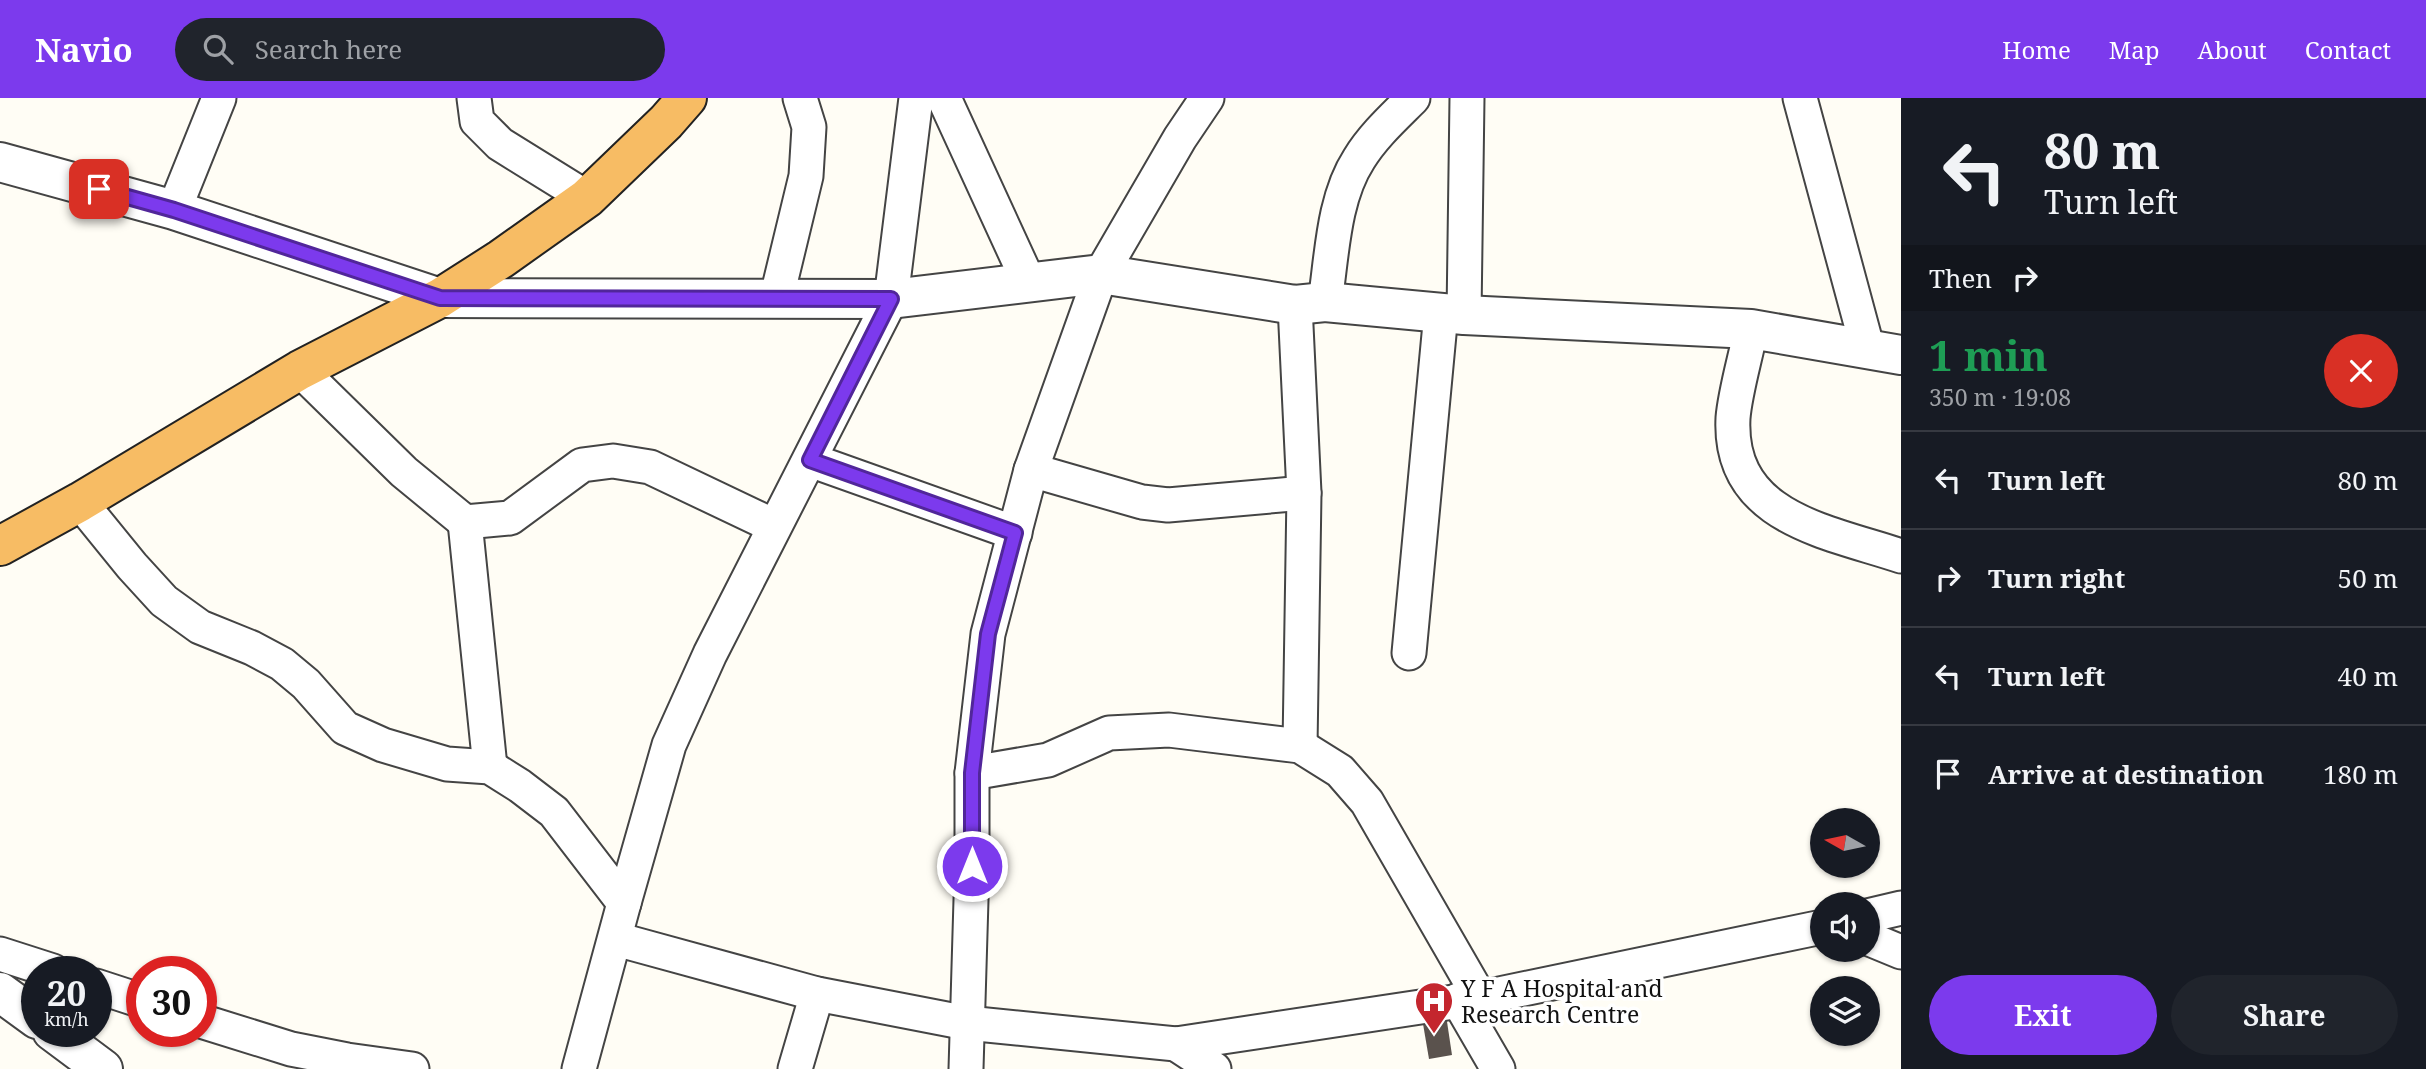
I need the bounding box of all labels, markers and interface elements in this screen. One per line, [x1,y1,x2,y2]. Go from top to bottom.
search box [175,18,665,81]
text: Navio [35,27,133,72]
icon: search [199,30,237,68]
text: Search here [255,31,402,67]
text: Home [2002,33,2071,66]
text: Map [2109,33,2160,66]
text: About [2198,33,2267,66]
text: Contact [2305,33,2391,66]
text: 80 m [2044,117,2160,183]
icon: left [1929,126,2020,217]
pin [69,159,129,219]
icon: arrive [80,170,118,208]
text: Turn left [2044,180,2178,223]
icon: right [2006,259,2044,297]
text: Then [1929,260,1992,296]
text: 1 min [1929,326,2048,383]
button: close [2324,334,2398,408]
text: 350 m · 19:08 [1929,381,2071,413]
icon: left [1929,461,1967,499]
text: Turn left [1988,462,2105,498]
text: 80 m [2338,462,2398,498]
icon: right [1929,559,1967,597]
text: Turn right [1988,560,2125,596]
text: 50 m [2338,560,2398,596]
icon: left [1929,657,1967,695]
text: Turn left [1988,658,2105,694]
text: 40 m [2338,658,2398,694]
icon: arrive [1929,755,1967,793]
text: Arrive at destination [1988,756,2264,792]
text: 180 m [2323,756,2398,792]
north arrow [1810,808,1880,878]
map controls [1810,808,1880,1046]
position arrow [935,829,1009,903]
button: sound [1810,892,1880,962]
speed limit sign: 30 [126,956,217,1047]
text: 20 [47,969,86,1016]
place label: Y F A Hospital and Research Centre [1460,972,1663,1030]
button: Exit [1929,975,2157,1055]
button: Share [2171,975,2398,1055]
button: layers [1810,976,1880,1046]
hospital icon: Y F A Hospital and Research Centre [1413,980,1455,1035]
text: km/h [44,1007,89,1031]

